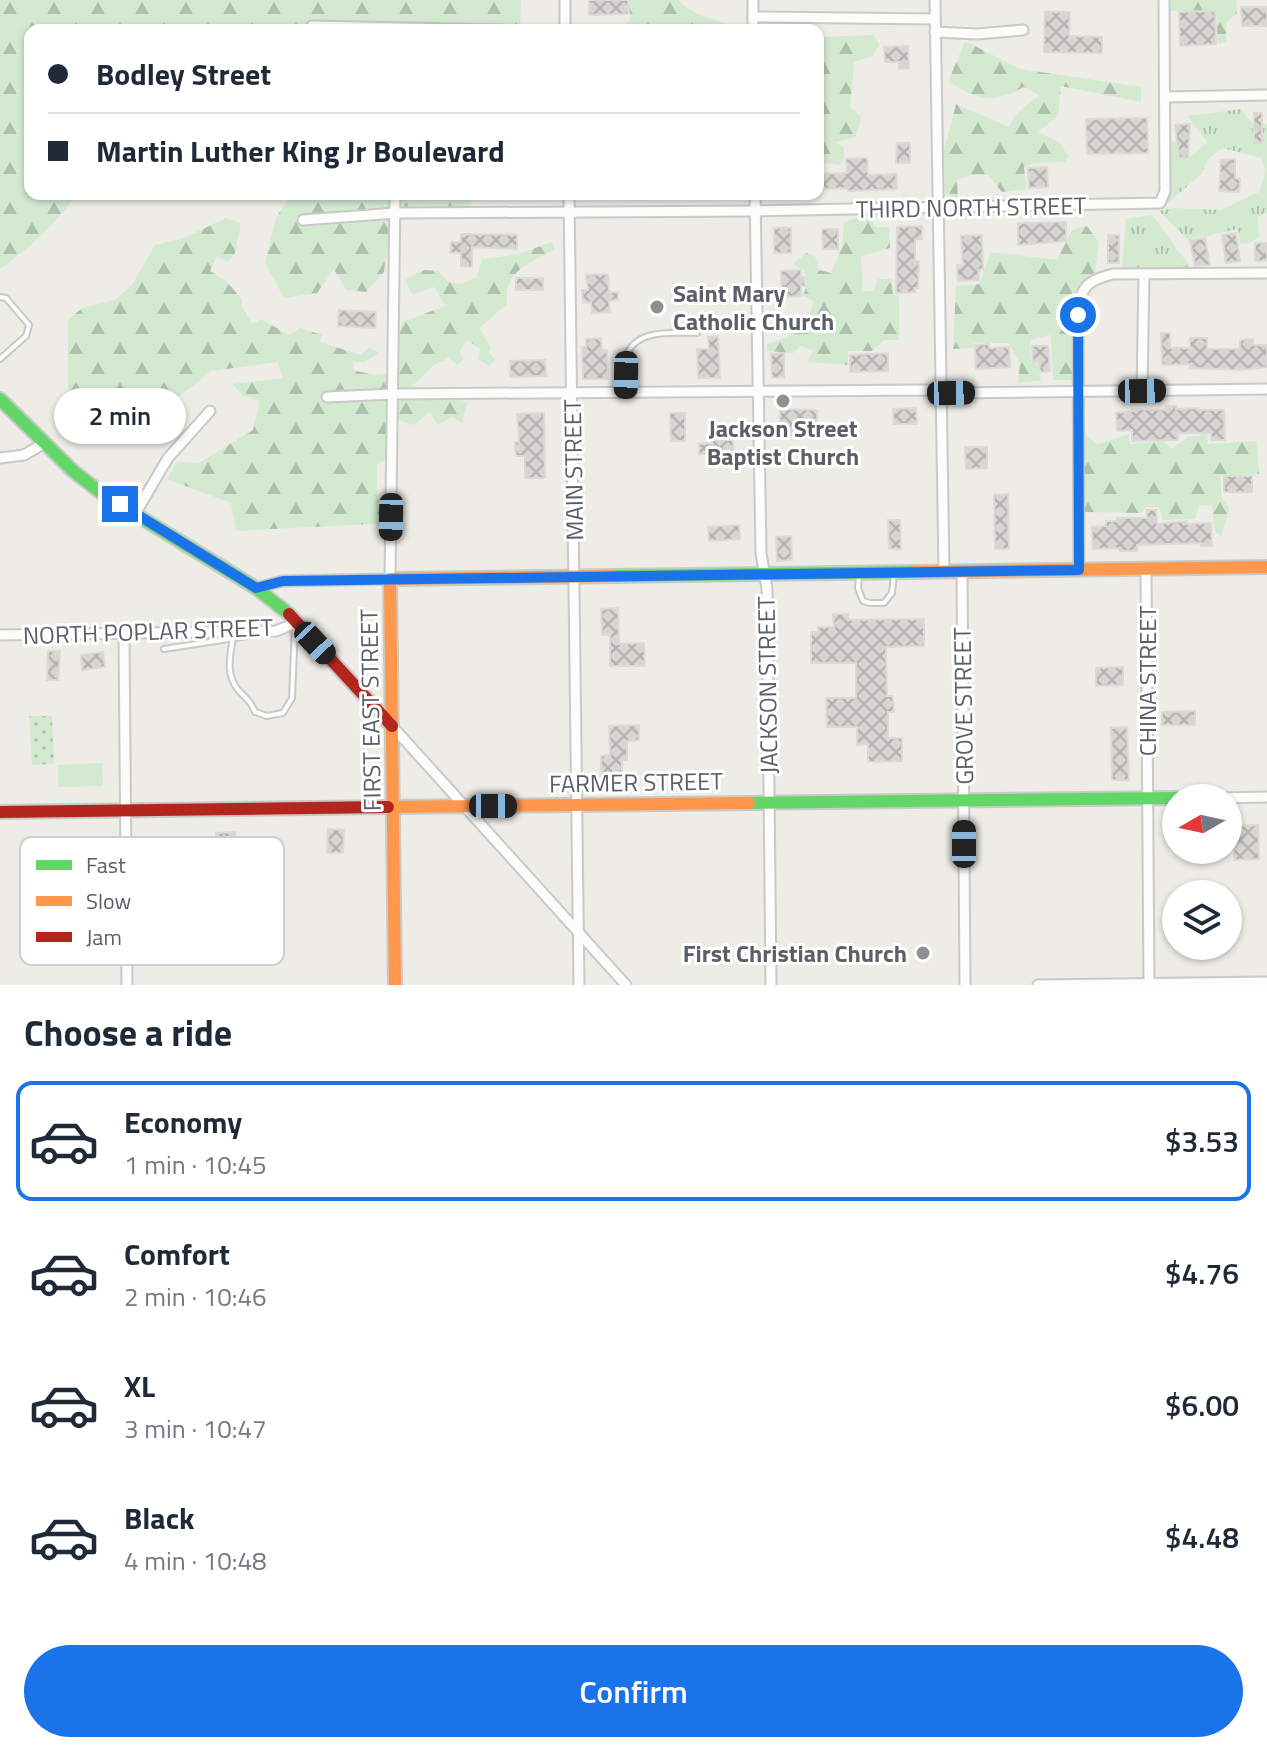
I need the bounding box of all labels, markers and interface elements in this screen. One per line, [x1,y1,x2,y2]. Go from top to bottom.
text: Bodley Street [96,51,271,97]
text: Martin Luther King Jr Boulevard [96,128,505,174]
street label: THIRD NORTH STREET [855,187,1087,227]
place label: Saint Mary Catholic Church [673,275,834,339]
route start [1060,297,1096,333]
marker: Saint Mary Catholic Church [648,298,666,316]
car [614,351,638,399]
car [1118,379,1166,403]
car [927,381,975,405]
callout: 2 min [54,388,186,444]
marker: Jackson Street Baptist Church [774,392,792,410]
text: 2 min [89,396,151,435]
street label: MAIN STREET [554,399,592,541]
place label: Jackson Street Baptist Church [707,410,859,474]
route end [102,486,138,522]
car [379,493,403,541]
street label: JACKSON STREET [747,596,787,774]
street label: CHINA STREET [1129,605,1165,756]
street label: FIRST EAST STREET [350,608,390,811]
street label: NORTH POPLAR STREET [22,609,274,653]
car [290,617,340,669]
street label: GROVE STREET [944,627,982,785]
street label: FARMER STREET [549,762,724,802]
north arrow [1162,784,1242,864]
map controls [1162,784,1242,960]
car [469,794,517,818]
car [952,820,976,868]
legend [20,837,284,965]
text: Fast [86,848,126,882]
button: layers [1162,880,1242,960]
text: Slow [86,884,132,918]
text: Jam [86,920,122,954]
place label: First Christian Church [683,935,907,971]
marker: First Christian Church [914,944,932,962]
text: Choose a ride [24,1005,232,1060]
text: Economy [124,1099,242,1145]
icon: car [28,1105,100,1177]
text: $3.53 [1165,1118,1239,1164]
text: 1 min · 10:45 [124,1145,267,1184]
text: Comfort [124,1231,230,1277]
icon: car [28,1237,100,1309]
text: $4.76 [1165,1250,1239,1296]
text: 2 min · 10:46 [124,1277,267,1316]
text: XL [124,1363,155,1409]
icon: car [28,1369,100,1441]
text: $6.00 [1165,1382,1239,1428]
text: 3 min · 10:47 [124,1409,267,1448]
text: Black [124,1495,195,1541]
icon: car [28,1501,100,1573]
text: $4.48 [1165,1514,1239,1560]
text: 4 min · 10:48 [124,1541,267,1580]
button: Confirm [24,1645,1243,1737]

